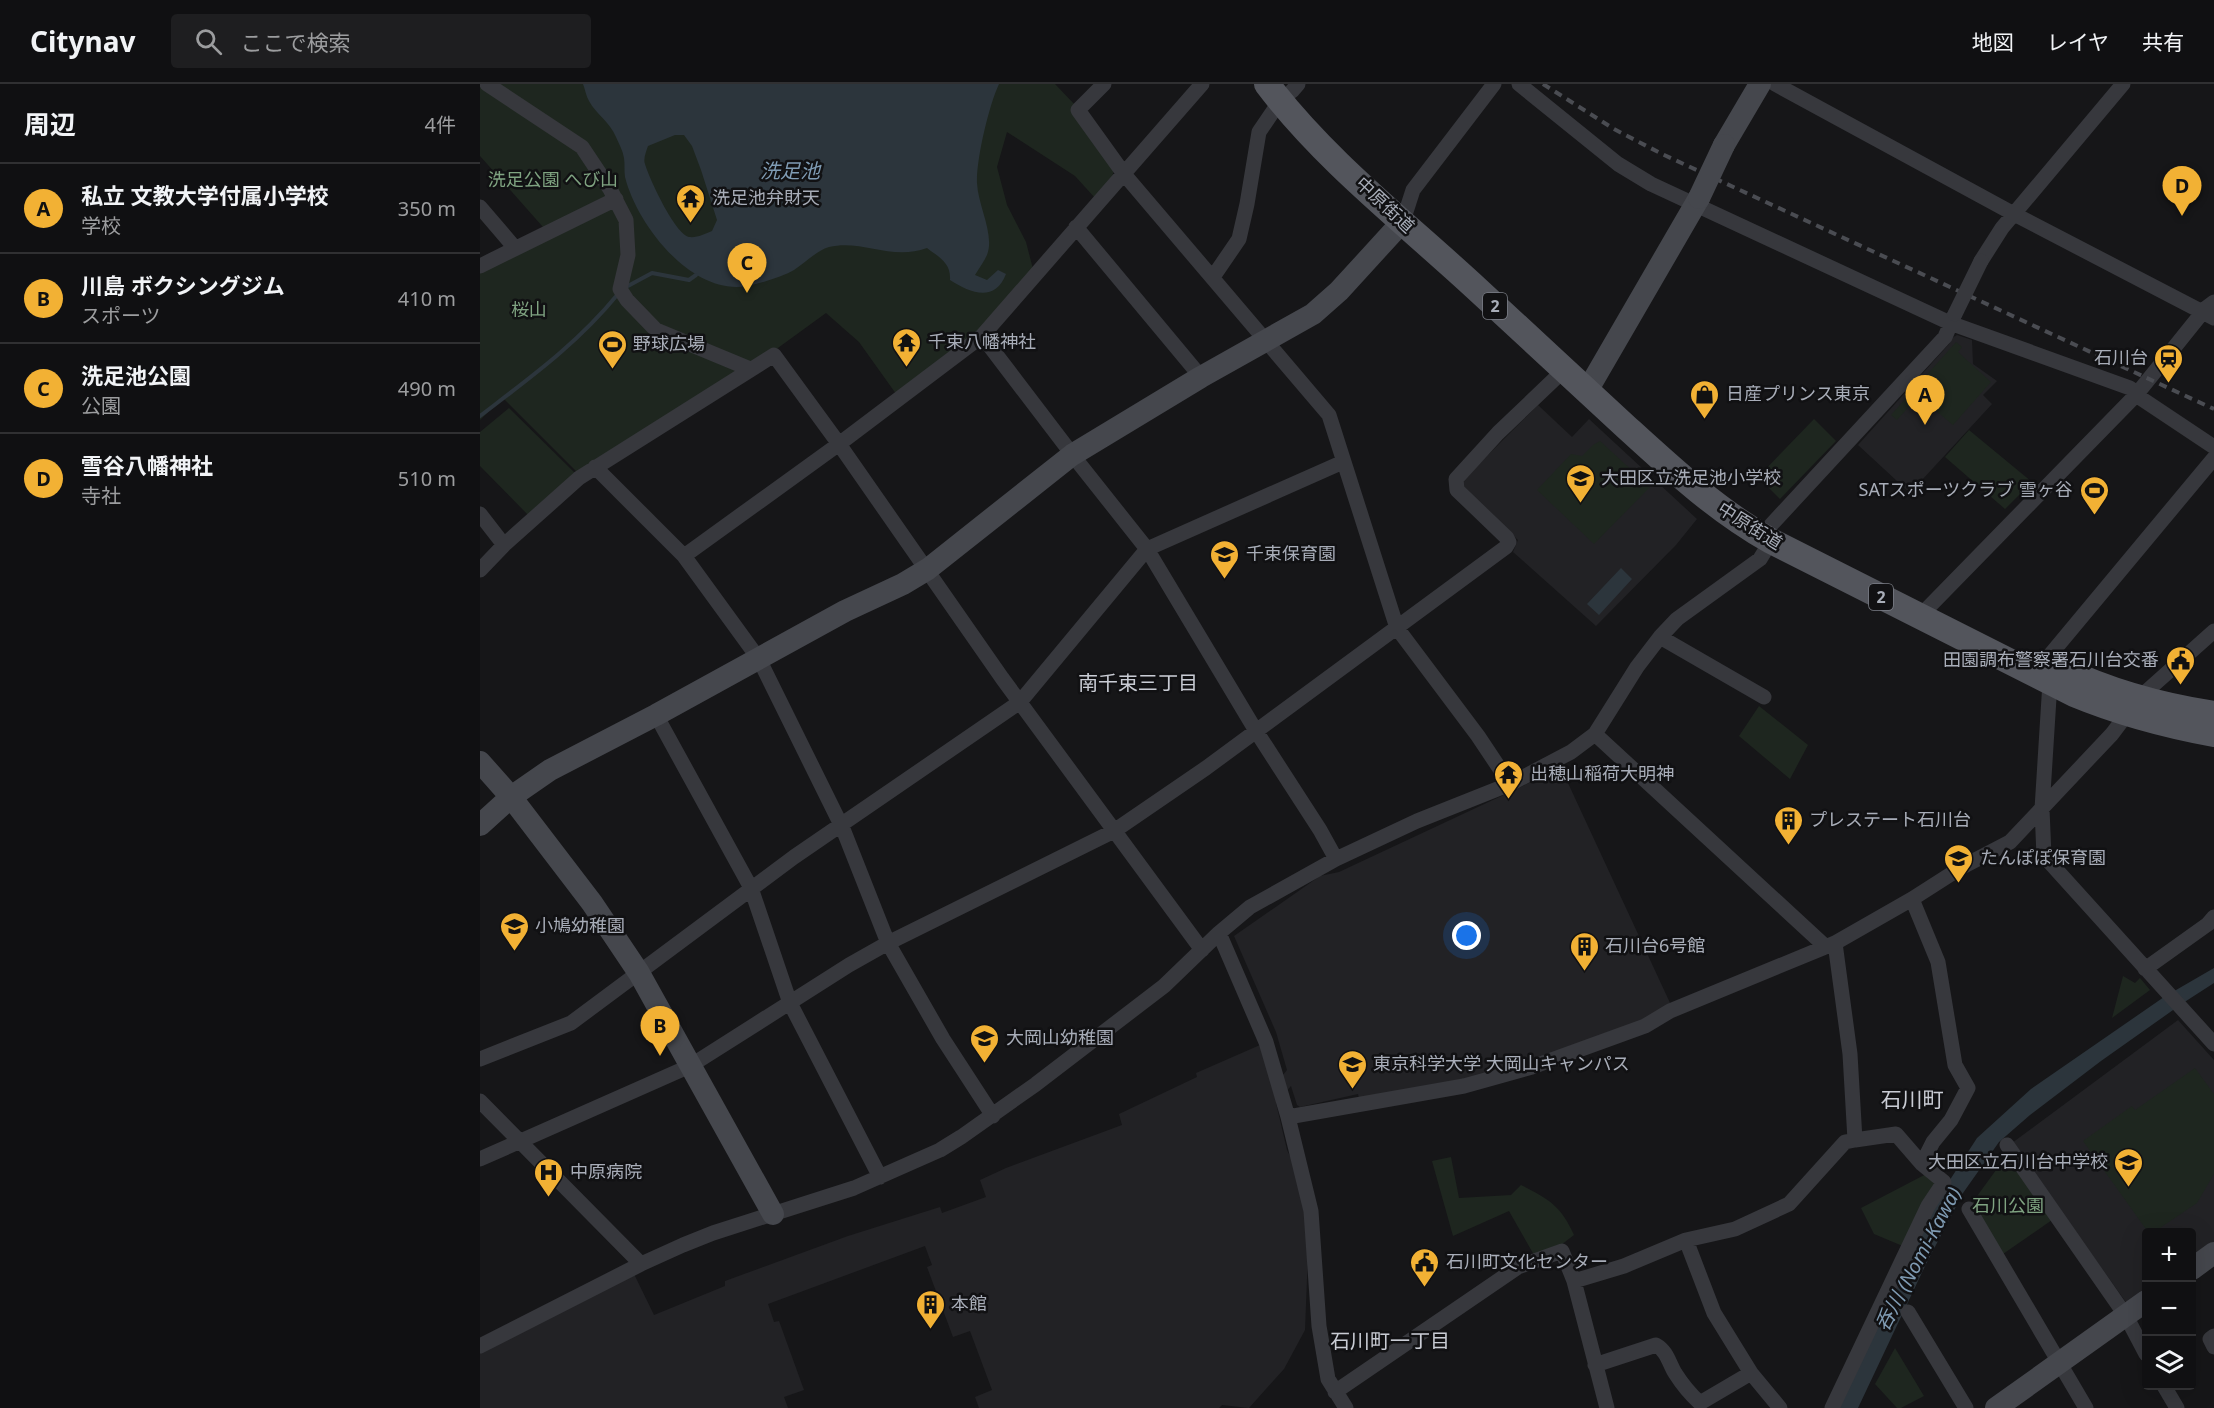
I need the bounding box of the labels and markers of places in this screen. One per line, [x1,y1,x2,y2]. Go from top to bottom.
pin: D [2162,166,2202,216]
temple icon: 洗足池弁財天 [675,182,707,224]
place label: 洗足池弁財天 [712,185,820,209]
pin: C [728,244,766,293]
temple icon: 千束八幡神社 [891,326,923,368]
sports icon: 野球広場 [596,328,628,370]
place label: 千束八幡神社 [928,329,1036,353]
place label: 野球広場 [633,331,705,355]
station icon: 石川台 [2153,342,2185,384]
place label: 石川台 [2094,345,2148,369]
pin: A [1906,376,1944,425]
shop icon: 日産プリンス東京 [1689,378,1721,420]
place label: 日産プリンス東京 [1726,381,1870,405]
school or university icon: 大田区立洗足池小学校 [1564,462,1596,504]
place label: 大田区立洗足池小学校 [1601,465,1781,489]
sports icon: SATスポーツクラブ 雪ヶ谷 [2078,474,2110,516]
place label: SATスポーツクラブ 雪ヶ谷 [1859,477,2073,501]
school or university icon: 千束保育園 [1209,538,1241,580]
place label: 千束保育園 [1246,541,1336,565]
public building icon: 田園調布警察署石川台交番 [2164,644,2196,686]
place label: 田園調布警察署石川台交番 [1943,647,2159,671]
temple icon: 出穂山稲荷大明神 [1493,758,1525,800]
place label: 出穂山稲荷大明神 [1530,761,1674,785]
building icon: プレステート石川台 [1772,804,1804,846]
place label: プレステート石川台 [1809,807,1971,831]
school or university icon: たんぽぽ保育園 [1943,842,1975,884]
place label: たんぽぽ保育園 [1980,845,2106,869]
school or university icon: 小鳩幼稚園 [498,910,530,952]
place label: 小鳩幼稚園 [535,913,625,937]
building icon: 石川台6号館 [1568,930,1600,972]
place label: 石川台6号館 [1605,933,1705,957]
pin: B [640,1006,680,1056]
school or university icon: 大岡山幼稚園 [969,1022,1001,1064]
place label: 大岡山幼稚園 [1006,1025,1114,1049]
school or university icon: 東京科学大学 大岡山キャンパス [1336,1048,1368,1090]
place label: 東京科学大学 大岡山キャンパス [1373,1051,1630,1075]
school or university icon: 大田区立石川台中学校 [2113,1146,2145,1188]
place label: 大田区立石川台中学校 [1928,1149,2108,1173]
hospital icon: 中原病院 [533,1156,565,1198]
place label: 中原病院 [570,1159,642,1183]
public building icon: 石川町文化センター [1409,1246,1441,1288]
place label: 石川町文化センター [1446,1249,1608,1273]
building icon: 本館 [914,1288,946,1330]
place label: 本館 [951,1291,987,1315]

